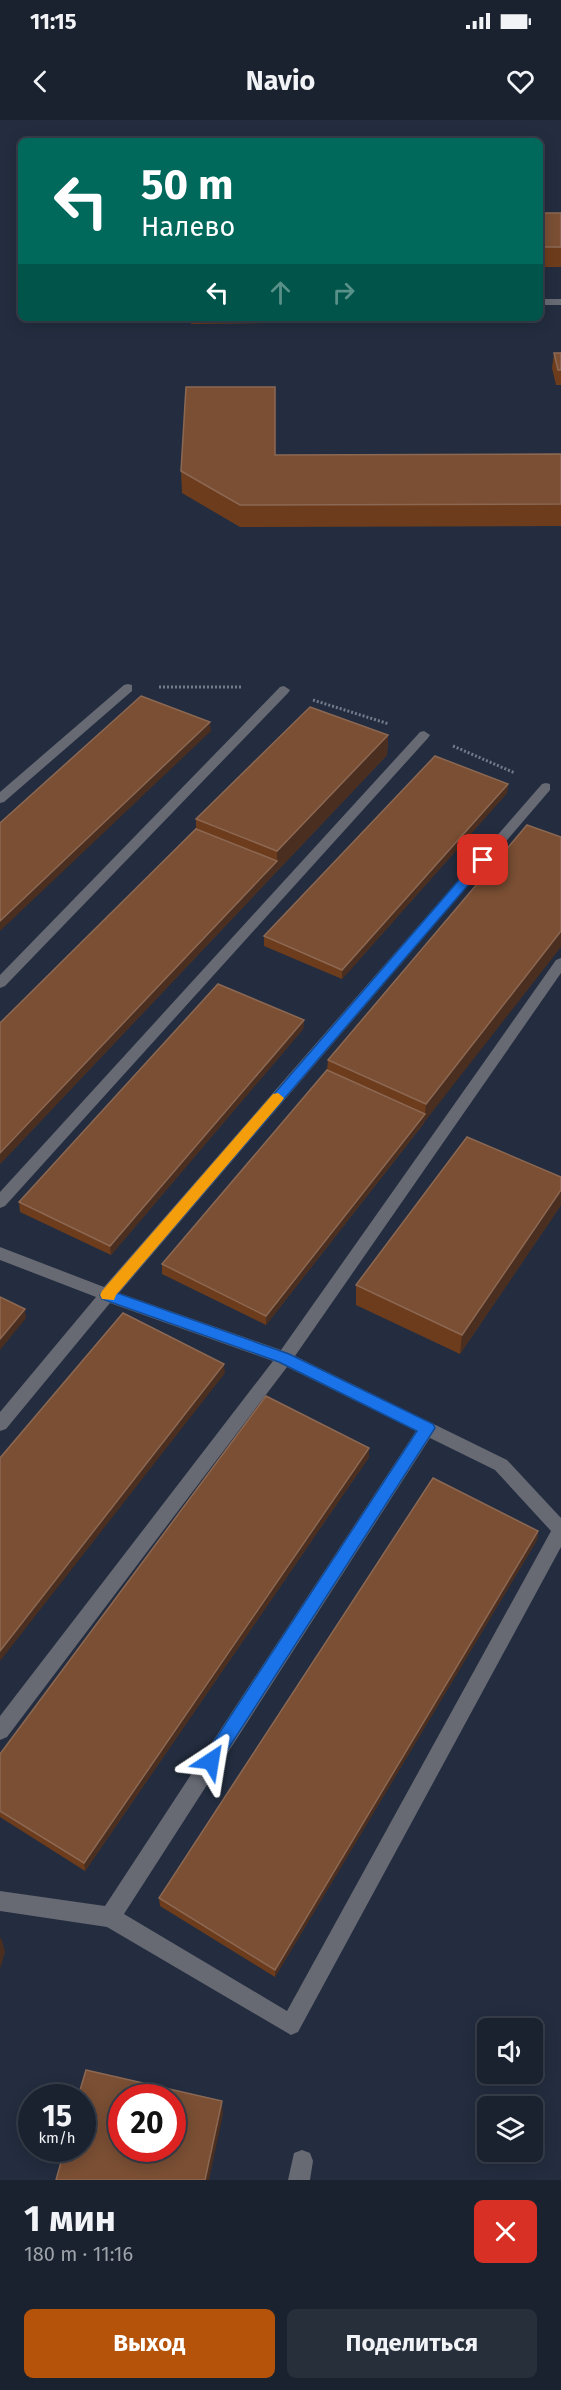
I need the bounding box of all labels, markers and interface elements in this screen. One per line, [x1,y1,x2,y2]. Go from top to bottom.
text: 11:15 [30,8,77,35]
icon: back [24,65,57,98]
text: Navio [246,65,315,97]
icon: heart [504,65,537,98]
text: 50 m [141,160,234,210]
icon: left [42,162,120,240]
text: Налево [141,211,235,243]
icon: left [201,276,234,309]
icon: ahead [264,276,297,309]
icon: right [327,276,360,309]
pin [457,834,508,885]
icon: arrive [466,843,499,876]
position arrow [179,1729,243,1793]
map controls [477,2018,543,2162]
button: sound [477,2018,543,2084]
speed limit sign: 20 [108,2084,186,2162]
button: layers [477,2096,543,2162]
text: 15 [42,2098,72,2134]
text: km/h [38,2129,76,2147]
text: 1 мин [24,2197,116,2241]
button: close [474,2200,537,2263]
text: 180 m · 11:16 [24,2242,133,2266]
button: Выход [24,2309,275,2378]
button: Поделиться [287,2309,537,2378]

